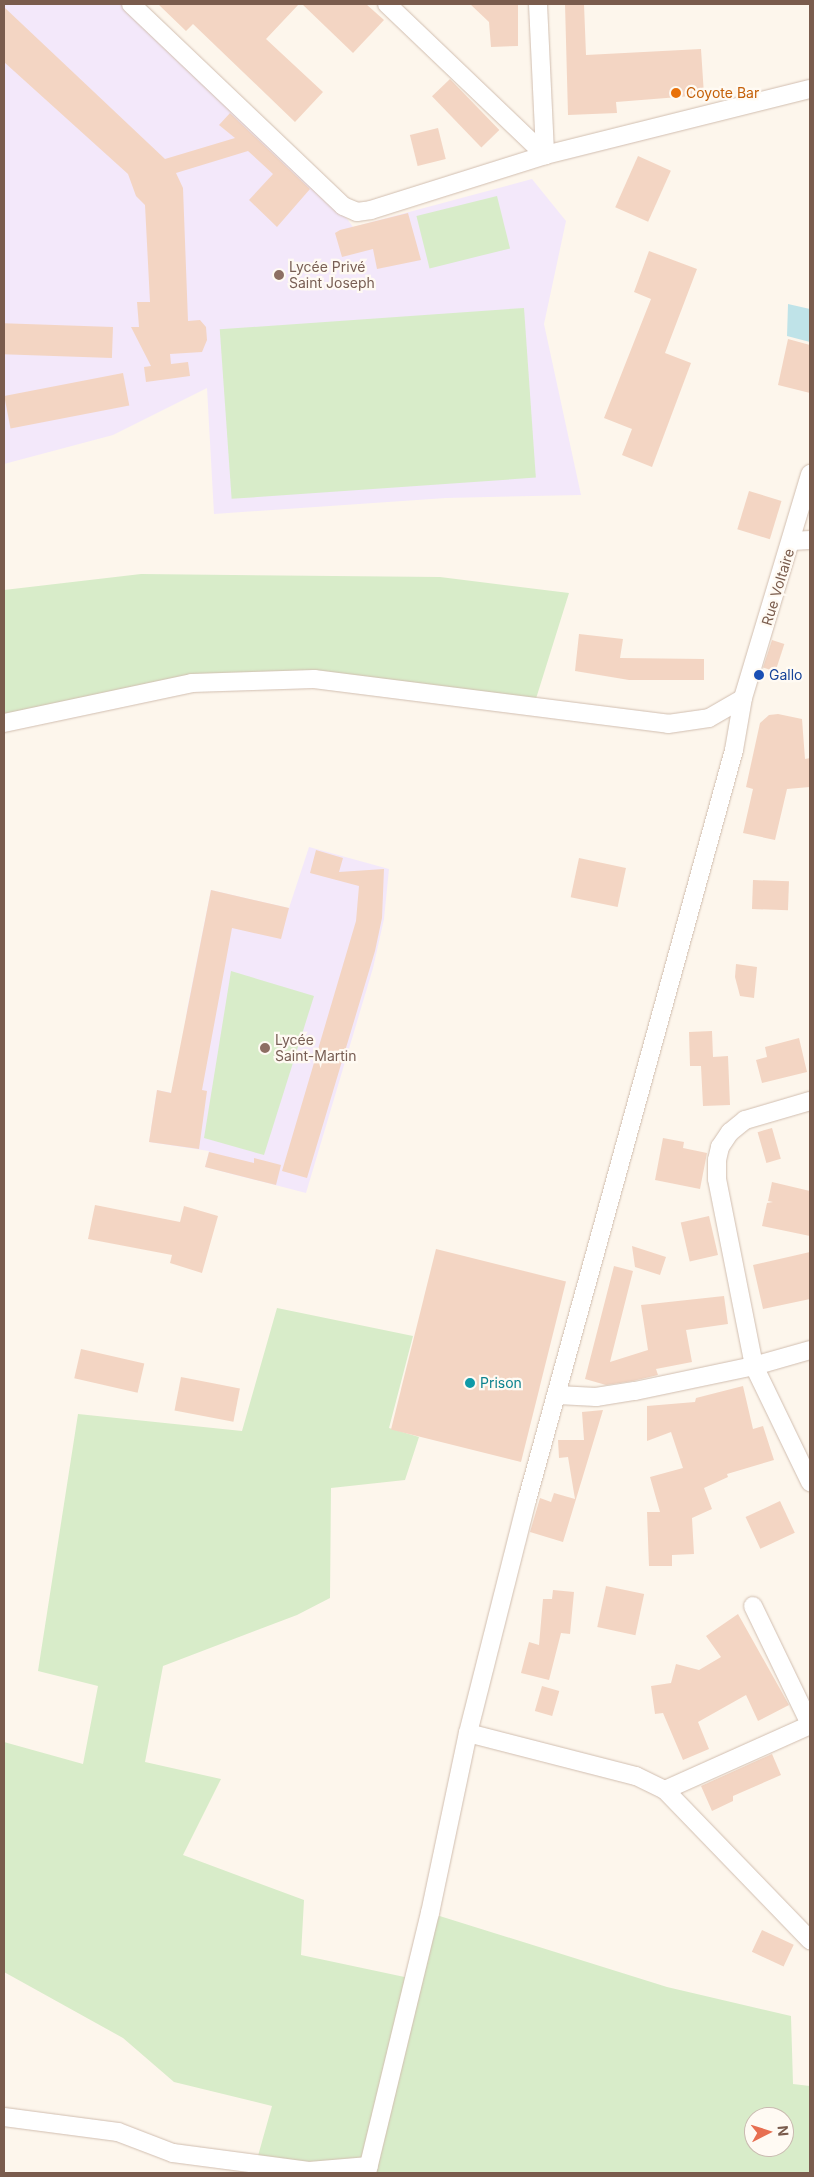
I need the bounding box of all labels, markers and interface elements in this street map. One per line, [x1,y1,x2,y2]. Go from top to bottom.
place label: Coyote Bar [686,85,759,101]
marker: Coyote Bar [670,87,682,99]
place label: Lycée Privé Saint Joseph [289,259,375,292]
marker: Lycée Privé Saint Joseph [273,269,285,281]
street label: Rue Voltaire [758,547,798,627]
place label: Gallo [769,667,802,683]
marker: Gallo [753,669,765,681]
place label: Lycée Saint-Martin [275,1032,356,1064]
marker: Lycée Saint-Martin [259,1042,271,1054]
place label: Prison [480,1375,522,1391]
marker: Prison [464,1377,476,1389]
north arrow [744,2107,794,2157]
text: N [775,2125,792,2137]

